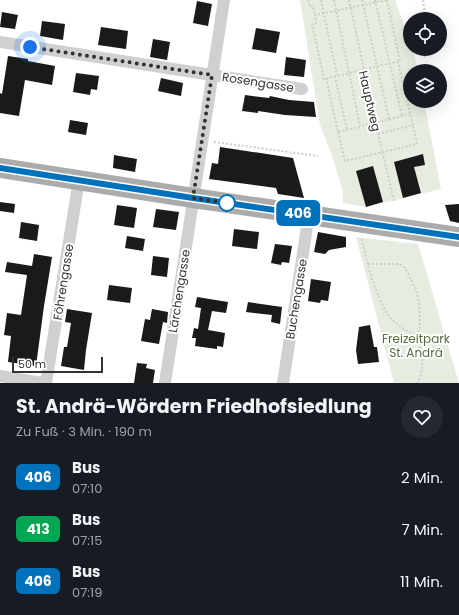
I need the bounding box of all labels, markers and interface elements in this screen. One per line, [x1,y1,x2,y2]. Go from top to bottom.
map controls [403,12,447,108]
button: locate [403,12,447,56]
your location [20,37,40,57]
button: layers [403,64,447,108]
street label: Rosengasse [221,68,295,96]
street label: Hauptweg [355,69,385,133]
unlabelled marker [218,194,236,212]
line badge: 406 [275,200,321,226]
text: 406 [284,203,312,223]
street label: Föhrengasse [49,243,77,321]
street label: Lärchengasse [164,248,194,334]
street label: Buchengasse [281,258,311,340]
park label: Freizeitpark St. Andrä [382,330,451,361]
scale bar [12,355,103,374]
text: 50 m [18,356,46,372]
text: St. Andrä-Wördern Friedhofsiedlung [16,393,372,420]
button: heart [401,396,443,438]
text: Zu Fuß · 3 Min. · 190 m [16,422,152,441]
text: Bus [72,457,100,478]
text: 406 [24,467,52,487]
text: 2 Min. [401,467,443,488]
text: 07:10 [72,479,102,498]
text: Bus [72,509,100,530]
text: 413 [26,519,50,539]
text: 7 Min. [401,519,443,540]
text: 07:15 [72,531,102,550]
text: Bus [72,561,100,582]
text: 406 [24,571,52,591]
text: 11 Min. [400,571,443,592]
text: 07:19 [72,583,102,602]

